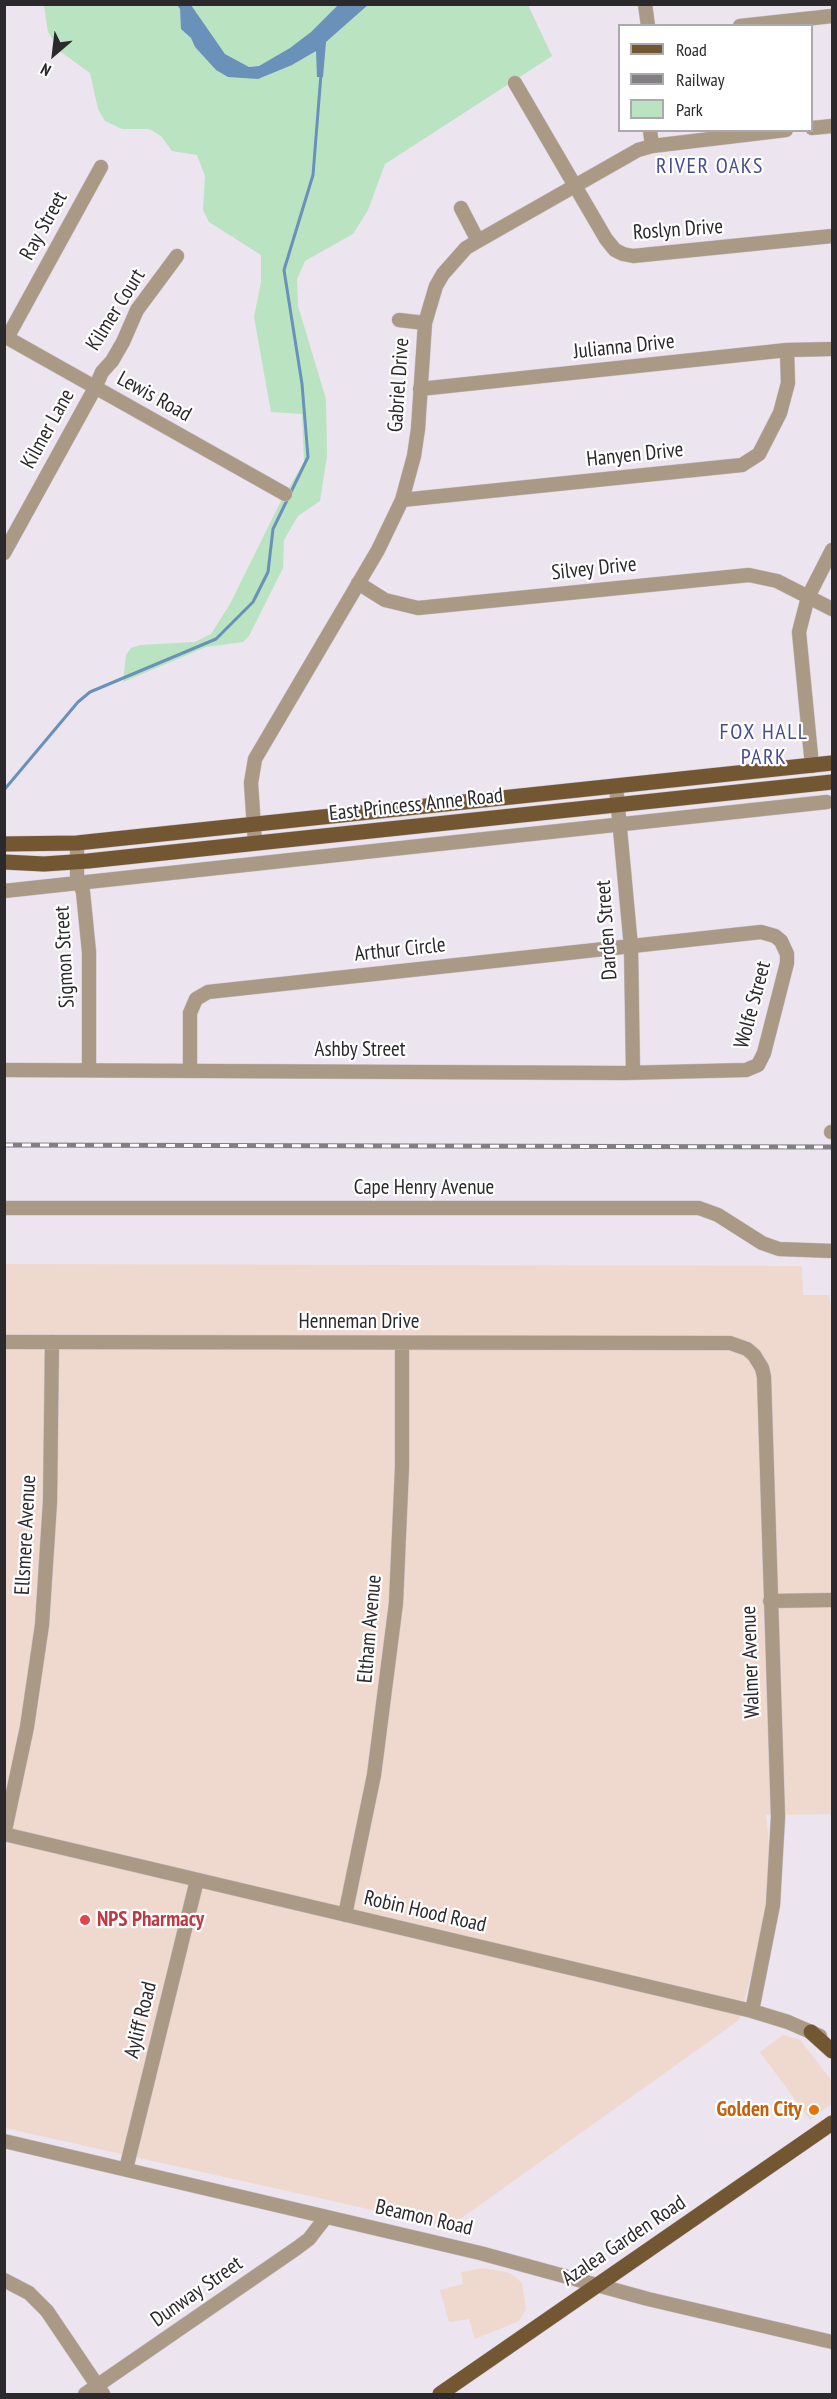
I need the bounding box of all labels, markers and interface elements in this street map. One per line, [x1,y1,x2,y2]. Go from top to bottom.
north arrow [24,24,84,84]
legend [618,24,813,132]
text: Road [676,38,707,61]
text: N [37,59,54,81]
text: Railway [676,68,725,91]
text: Park [676,98,703,121]
district label: RIVER OAKS [656,154,764,180]
street label: Ray Street [15,187,73,265]
street label: Roslyn Drive [632,214,724,246]
street label: Kilmer Court [81,264,151,356]
street label: Julianna Drive [572,329,676,365]
street label: Gabriel Drive [383,337,415,433]
street label: Lewis Road [113,366,195,428]
street label: Kilmer Lane [16,385,80,473]
street label: Hanyen Drive [585,437,685,473]
street label: Silvey Drive [550,552,638,586]
district label: FOX HALL PARK [720,720,808,772]
street label: East Princess Anne Road [328,783,504,827]
street label: Darden Street [591,879,623,981]
street label: Sigmon Street [50,905,80,1009]
street label: Arthur Circle [353,933,447,967]
street label: Wolfe Street [729,959,777,1051]
street label: Ashby Street [315,1037,405,1063]
street label: Cape Henry Avenue [354,1175,494,1201]
street label: Henneman Drive [299,1309,419,1335]
street label: Ellsmere Avenue [10,1474,42,1596]
street label: Eltham Avenue [353,1574,387,1684]
street label: Walmer Avenue [736,1605,766,1719]
street label: Robin Hood Road [362,1886,488,1938]
place label: NPS Pharmacy [97,1907,204,1933]
marker: NPS Pharmacy [78,1913,92,1927]
street label: Ayliff Road [119,1979,163,2061]
place label: Golden City [717,2097,802,2123]
marker: Golden City [807,2103,821,2117]
street label: Azalea Garden Road [557,2190,691,2292]
street label: Beamon Road [373,2195,475,2241]
street label: Dunway Street [146,2251,248,2333]

